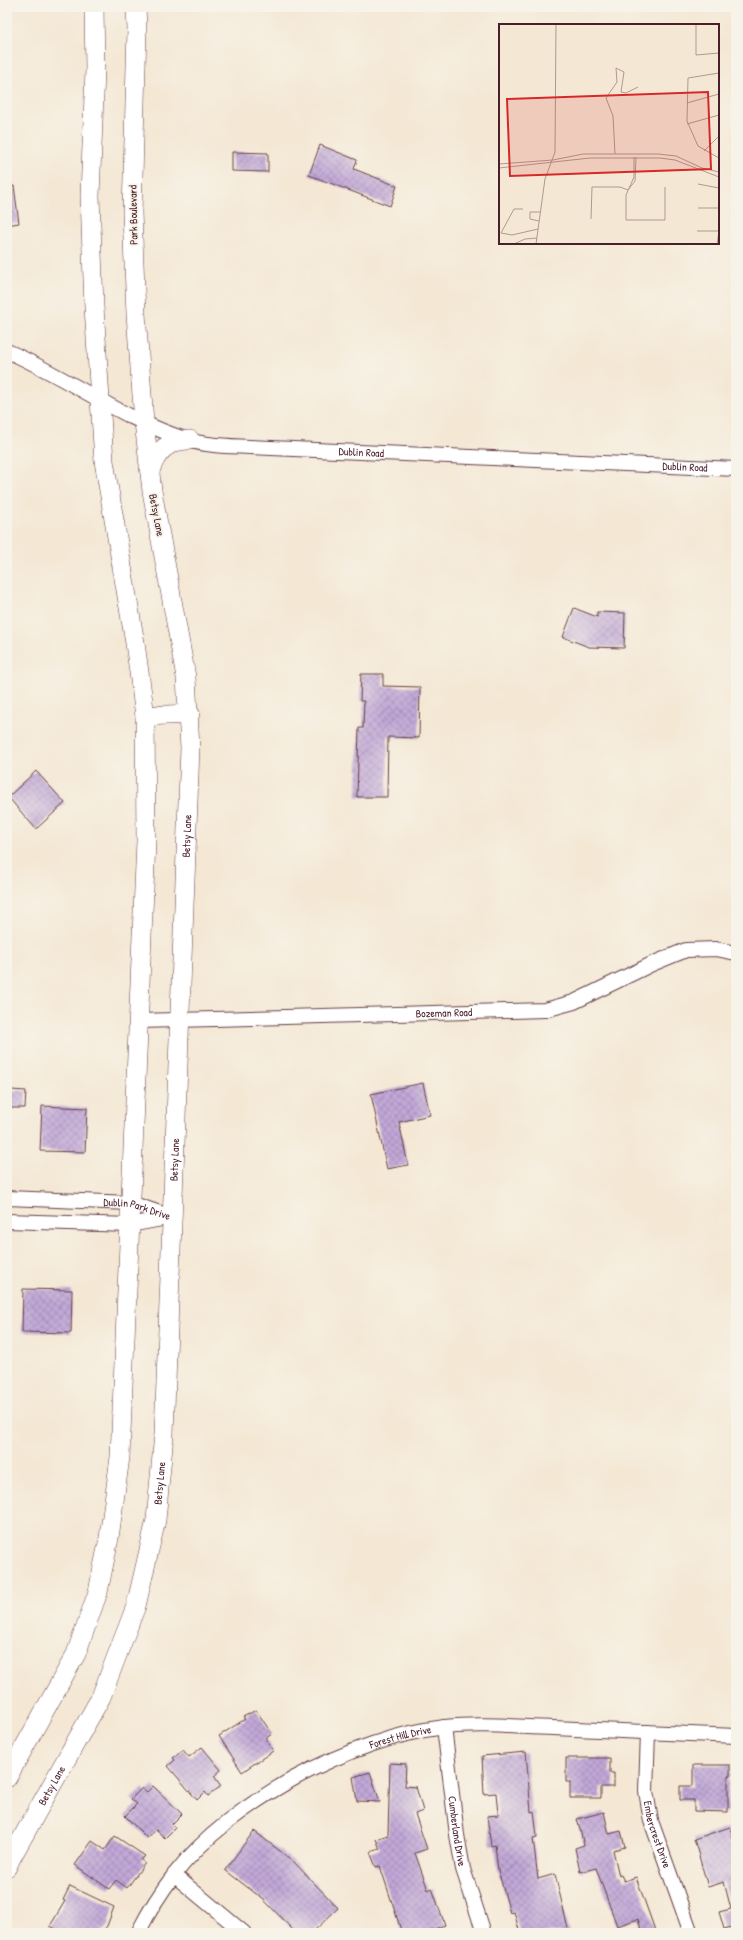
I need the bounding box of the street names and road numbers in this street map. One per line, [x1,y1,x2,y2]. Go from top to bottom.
street label: Park Boulevard [125,184,141,245]
street label: Dublin Road [338,444,385,460]
street label: Dublin Road [662,459,709,475]
street label: Betsy Lane [146,493,168,538]
street label: Betsy Lane [179,814,195,858]
street label: Bozeman Road [415,1005,473,1021]
street label: Betsy Lane [167,1137,182,1181]
street label: Dublin Park Drive [103,1195,173,1223]
street label: Betsy Lane [150,1461,168,1505]
street label: Forest Hill Drive [367,1722,433,1752]
street label: Betsy Lane [35,1763,68,1808]
street label: Cumberland Drive [445,1795,470,1868]
street label: Embercrest Drive [641,1800,674,1870]

